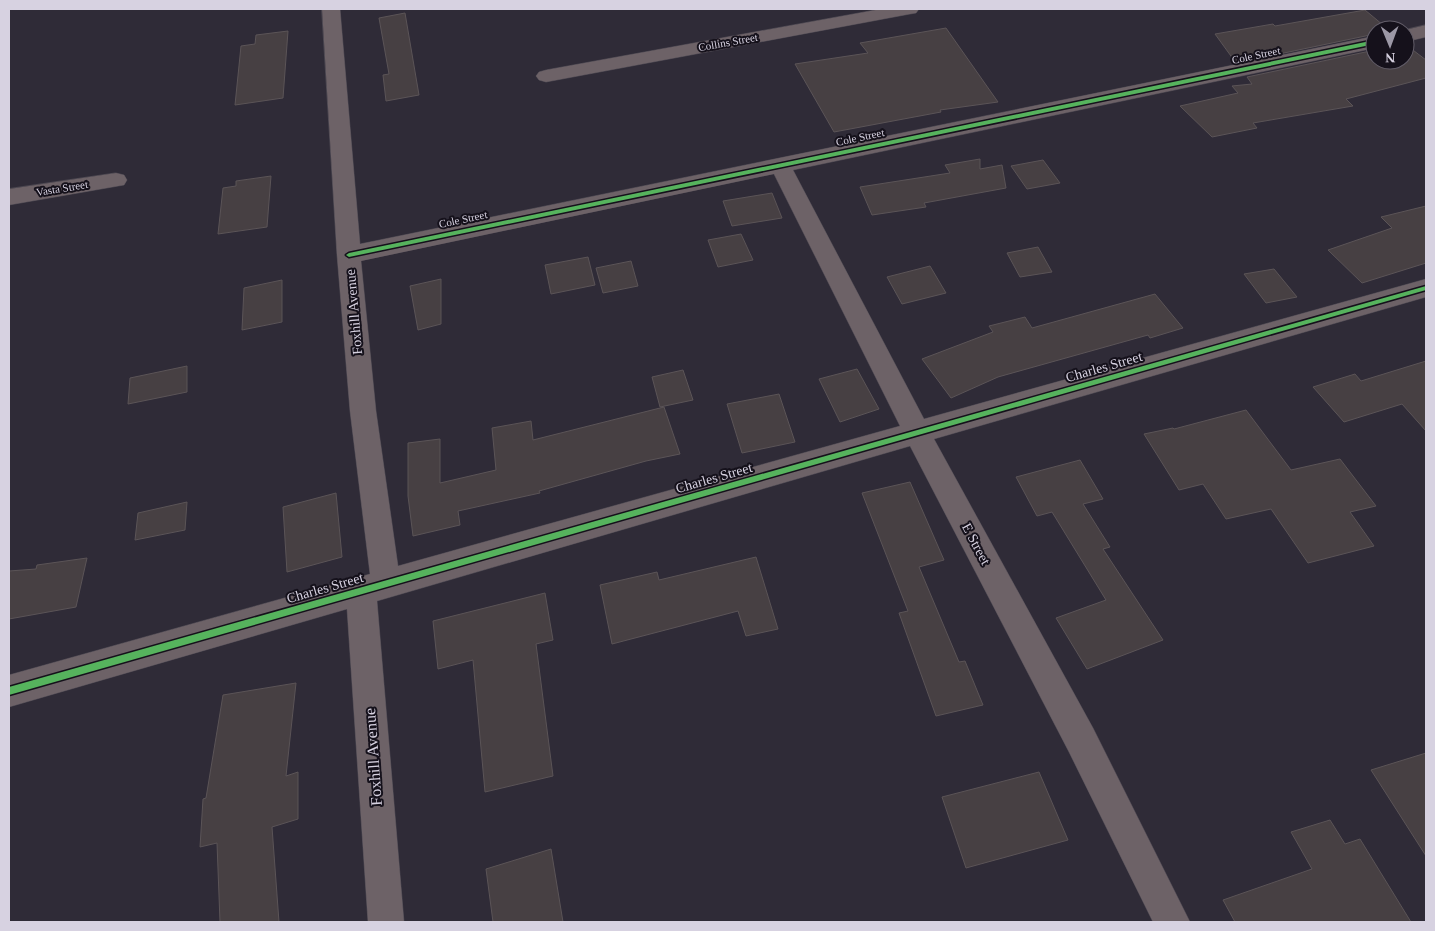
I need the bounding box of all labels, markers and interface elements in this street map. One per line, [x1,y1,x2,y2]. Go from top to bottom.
north arrow [1365,20,1415,70]
street label: Collins Street [697,31,759,53]
street label: Cole Street [1231,44,1281,66]
text: N [1385,50,1395,65]
street label: Cole Street [835,126,885,148]
street label: Vasta Street [35,178,89,198]
street label: Cole Street [438,208,488,230]
street label: Foxhill Avenue [343,269,365,355]
street label: Charles Street [1064,349,1144,385]
street label: Charles Street [674,460,754,496]
street label: E Street [959,521,993,567]
street label: Charles Street [285,570,365,606]
street label: Foxhill Avenue [361,708,385,806]

